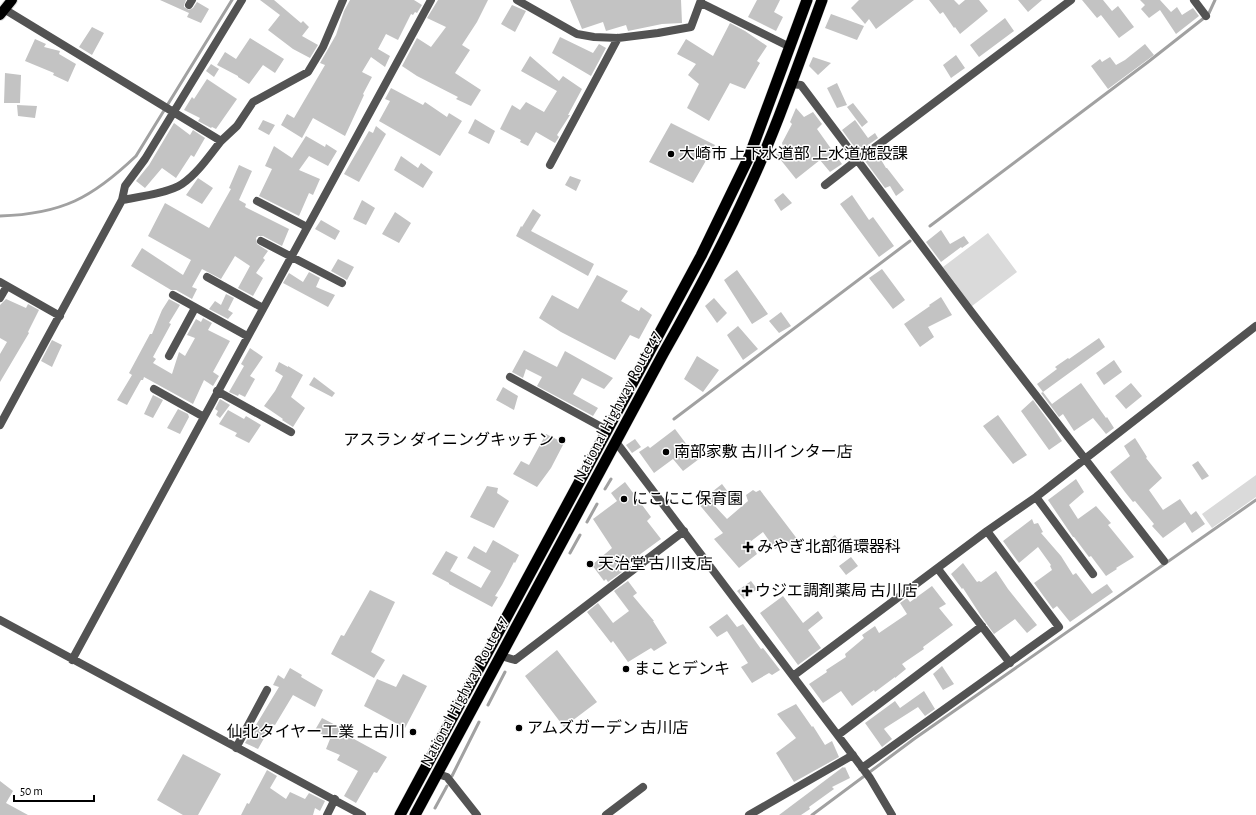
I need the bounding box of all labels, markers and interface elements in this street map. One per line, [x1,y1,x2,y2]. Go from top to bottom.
place label: 大崎市 上下水道部 上水道施設課 [679,145,908,162]
marker: 大崎市 上下水道部 上水道施設課 [666,149,676,159]
street label: National Highway Route 47 [570,328,665,485]
place label: アスラン ダイニングキッチン [343,431,554,448]
marker: アスラン ダイニングキッチン [557,435,567,445]
place label: 南部家敷 古川インター店 [674,443,853,460]
marker: 南部家敷 古川インター店 [661,447,671,457]
place label: にこにこ保育園 [632,490,743,507]
marker: にこにこ保育園 [619,494,629,504]
place label: みやぎ北部循環器科 [757,538,901,555]
marker: みやぎ北部循環器科 [742,541,754,553]
place label: 天治堂 古川支店 [598,555,713,572]
marker: 天治堂 古川支店 [585,559,595,569]
place label: ウジエ調剤薬局 古川店 [755,582,918,599]
marker: ウジエ調剤薬局 古川店 [742,586,752,596]
street label: National Highway Route 47 [417,613,512,770]
place label: まことデンキ [634,660,730,677]
marker: まことデンキ [621,664,631,674]
place label: アムズガーデン 古川店 [527,719,689,736]
place label: 仙北タイヤー工業 上古川 [227,723,405,740]
marker: アムズガーデン 古川店 [514,723,524,733]
marker: 仙北タイヤー工業 上古川 [408,727,418,737]
scale bar [14,777,94,803]
text: 50 m [20,785,43,797]

